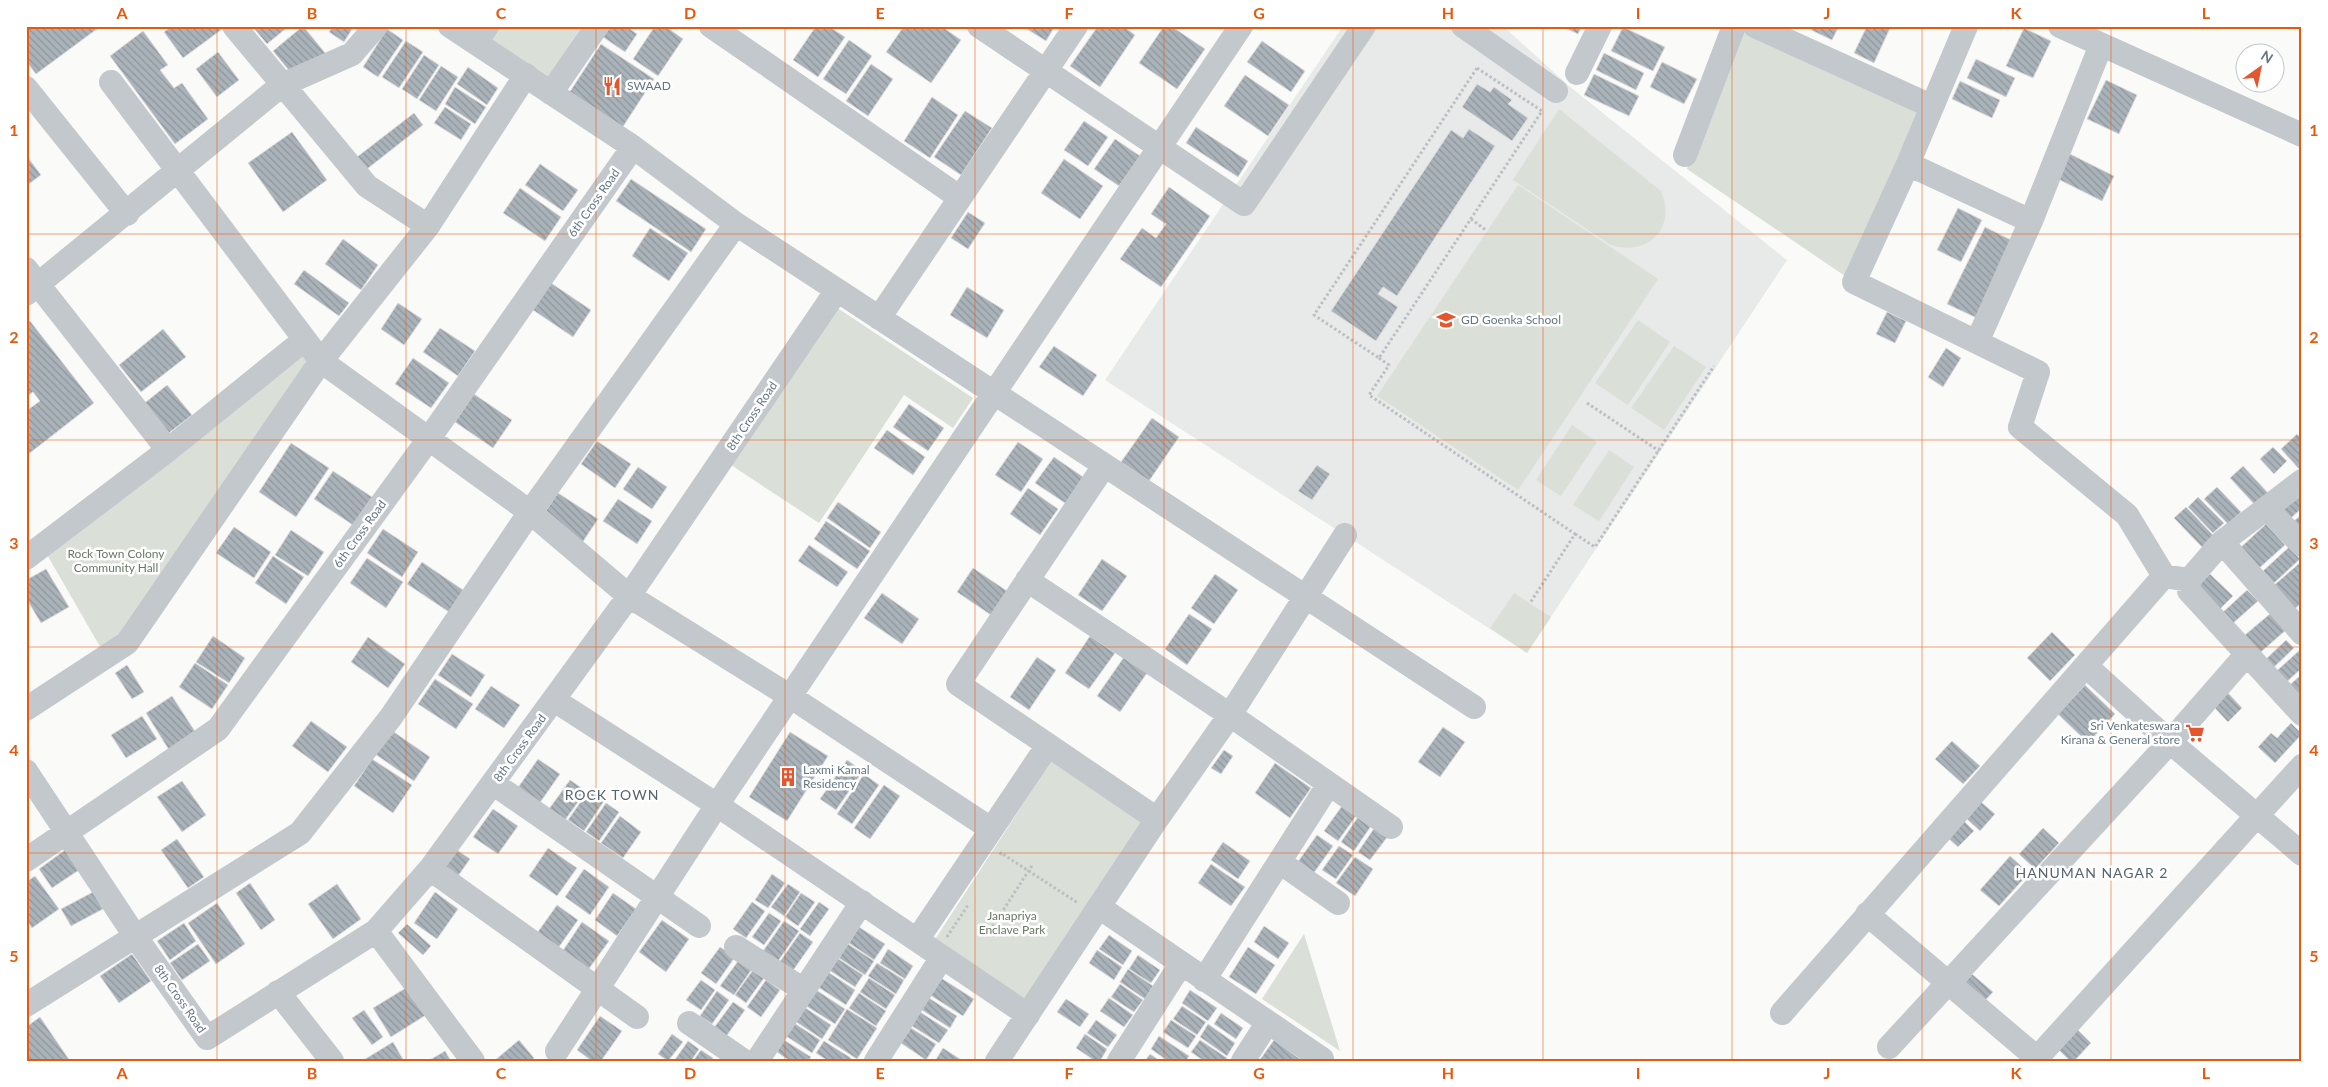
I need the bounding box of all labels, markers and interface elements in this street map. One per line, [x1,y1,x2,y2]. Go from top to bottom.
text: A [115,3,128,22]
text: B [307,3,317,22]
text: C [496,3,507,22]
text: D [684,3,696,22]
text: E [875,3,885,22]
text: F [1064,3,1074,22]
text: G [1253,3,1265,22]
text: H [1442,3,1454,22]
text: I [1636,3,1640,22]
text: J [1824,3,1830,22]
text: K [2011,3,2023,22]
text: L [2202,3,2211,22]
north arrow [2236,42,2286,92]
text: N [2258,47,2277,67]
restaurant icon: SWAAD [601,75,623,97]
place label: SWAAD [627,78,671,93]
text: 1 [9,120,19,139]
text: 1 [2309,120,2319,139]
street label: 6th Cross Road [564,166,623,240]
school or university icon: GD Goenka School [1435,309,1457,331]
place label: GD Goenka School [1461,312,1561,327]
text: 2 [9,327,19,346]
text: 2 [2309,327,2319,346]
street label: 8th Cross Road [723,378,780,453]
street label: 6th Cross Road [330,497,389,570]
text: 3 [9,533,19,552]
text: 3 [2309,533,2319,552]
park label: Rock Town Colony Community Hall [67,546,165,575]
street label: 8th Cross Road [490,711,549,784]
place label: Sri Venkateswara Kirana & General store [2061,718,2180,747]
supermarket icon: Sri Venkateswara Kirana & General store [2184,722,2206,744]
text: 4 [9,740,19,759]
text: 4 [2309,740,2319,759]
place label: Laxmi Kamal Residency [803,762,869,791]
building icon: Laxmi Kamal Residency [777,766,799,788]
district label: ROCK TOWN [565,786,659,803]
district label: HANUMAN NAGAR 2 [2016,864,2168,881]
park label: Janapriya Enclave Park [979,908,1046,937]
text: 5 [9,946,19,965]
text: 5 [2309,946,2319,965]
street label: 8th Cross Road [151,962,210,1036]
text: A [115,1063,128,1082]
text: B [307,1063,317,1082]
text: C [496,1063,507,1082]
text: D [684,1063,696,1082]
text: E [875,1063,885,1082]
text: F [1064,1063,1074,1082]
text: G [1253,1063,1265,1082]
text: H [1442,1063,1454,1082]
text: I [1636,1063,1640,1082]
text: J [1824,1063,1830,1082]
text: K [2011,1063,2023,1082]
text: L [2202,1063,2211,1082]

